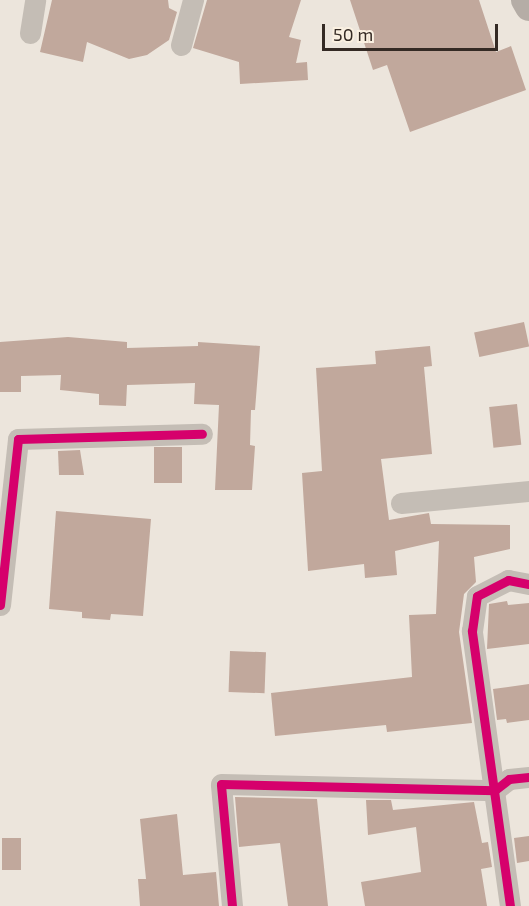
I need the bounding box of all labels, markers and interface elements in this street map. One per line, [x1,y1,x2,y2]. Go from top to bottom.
scale bar [325,12,500,50]
text: 50 m [333,23,373,45]

